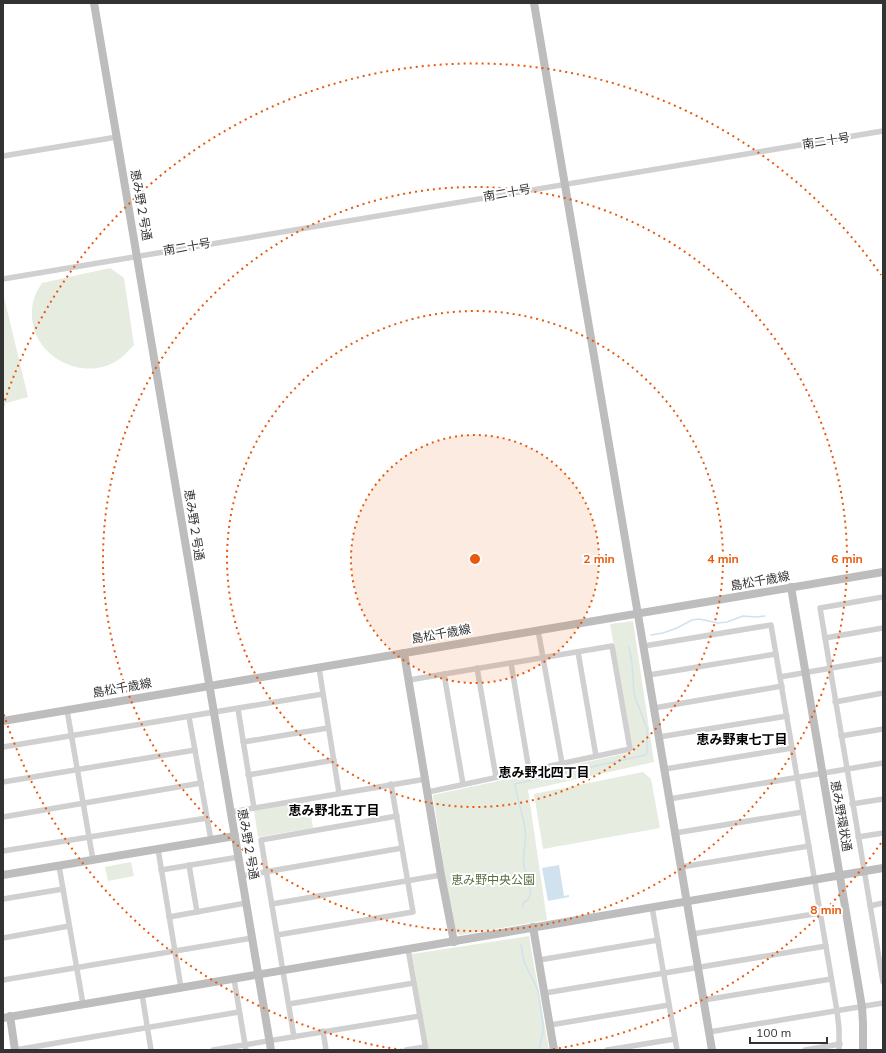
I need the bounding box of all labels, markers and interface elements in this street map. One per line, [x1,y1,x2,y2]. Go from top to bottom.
street label: 南二十号 [801,129,851,152]
street label: 恵み野２号通 [128,168,155,242]
street label: 南二十号 [482,181,532,204]
street label: 南二十号 [162,235,212,258]
street label: 恵み野２号通 [181,488,208,562]
text: 2 min [583,551,615,566]
text: 4 min [707,551,739,566]
text: 6 min [831,551,863,566]
centre of rings [468,552,482,566]
street label: 島松千歳線 [729,568,791,593]
street label: 島松千歳線 [410,621,472,646]
street label: 島松千歳線 [91,675,153,700]
district label: 恵み野東七丁目 [696,731,788,747]
district label: 恵み野北四丁目 [498,764,590,780]
street label: 恵み野環状通 [828,779,855,853]
district label: 恵み野北五丁目 [288,802,380,818]
street label: 恵み野２号通 [235,807,262,881]
park label: 恵み野中央公園 [451,872,535,887]
text: 8 min [810,902,842,917]
scale bar [750,1019,827,1045]
text: 100 m [756,1025,791,1040]

